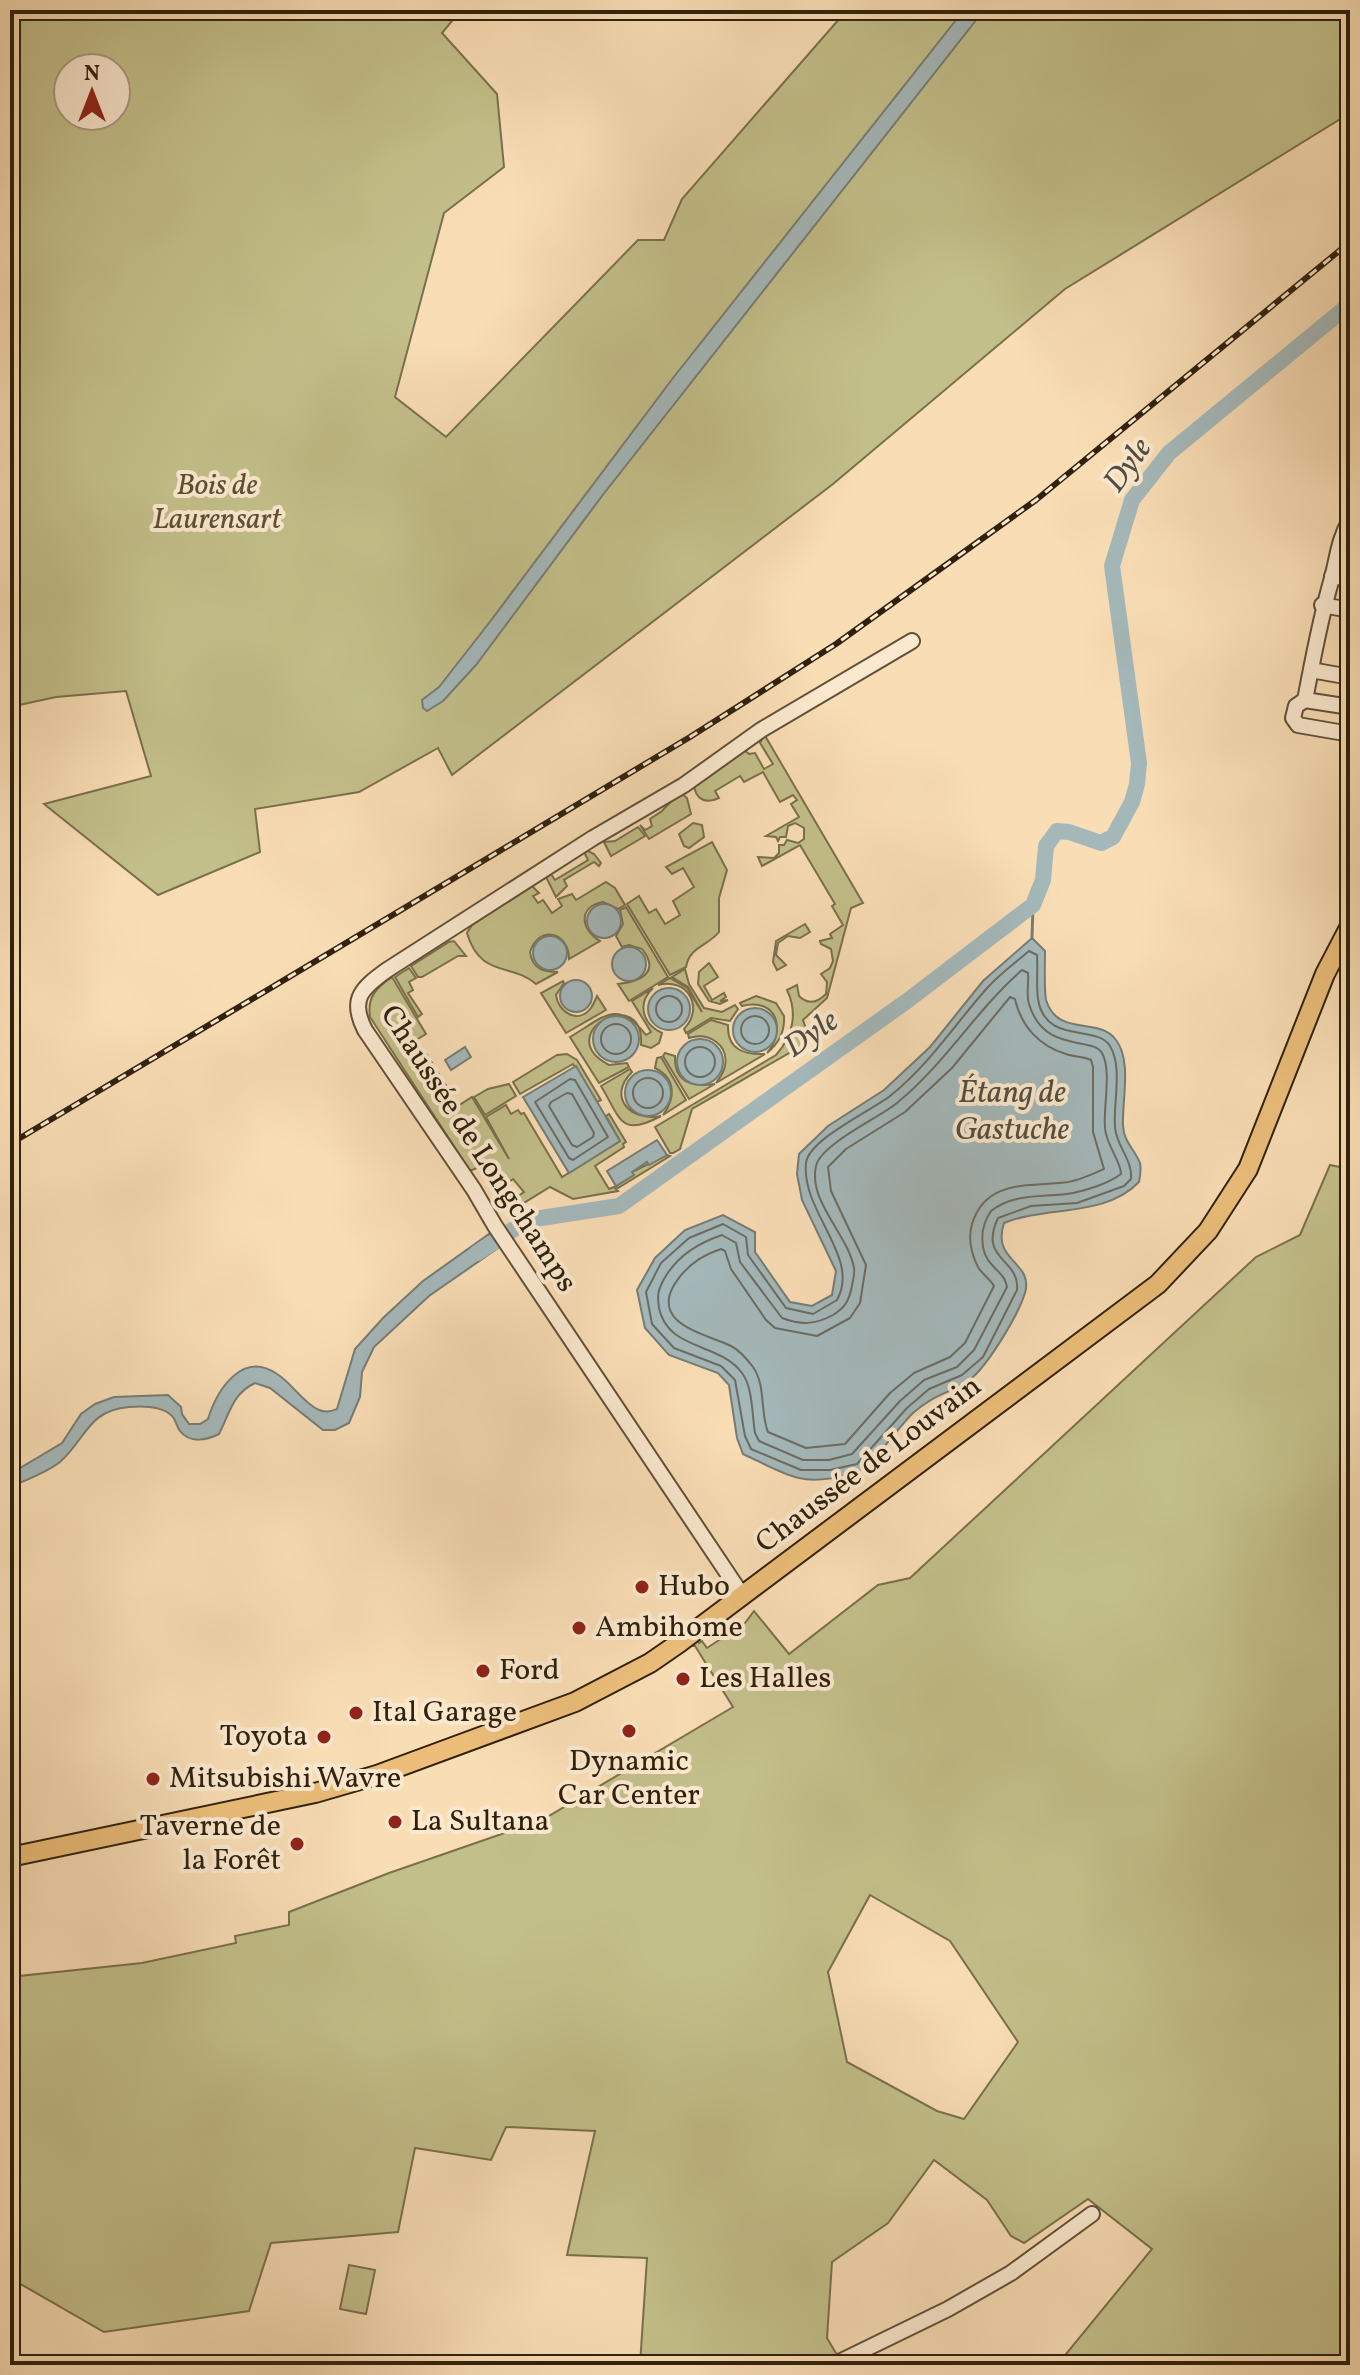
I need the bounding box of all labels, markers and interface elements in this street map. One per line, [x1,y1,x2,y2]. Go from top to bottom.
north arrow [52,52,132,132]
text: N [84,59,100,90]
water label: Dyle [1094,429,1164,502]
park label: Bois de Laurensart [153,465,283,541]
street label: Chaussée de Longchamps [369,997,587,1301]
water label: Dyle [776,1000,849,1070]
water label: Étang de Gastuche [955,1072,1070,1153]
street label: Chaussée de Louvain [747,1366,991,1564]
place label: Hubo [658,1566,730,1608]
marker: Hubo [633,1578,651,1596]
place label: Ambihome [595,1607,743,1649]
marker: Ambihome [570,1619,588,1637]
place label: Ford [499,1650,560,1692]
place label: Les Halles [699,1658,831,1700]
marker: Ford [474,1662,492,1680]
marker: Les Halles [674,1670,692,1688]
place label: Ital Garage [372,1692,517,1734]
marker: Ital Garage [347,1704,365,1722]
place label: Toyota [220,1716,308,1758]
marker: Dynamic Car Center [620,1722,638,1740]
marker: Toyota [315,1728,333,1746]
place label: Dynamic Car Center [558,1741,700,1817]
place label: Mitsubishi Wavre [169,1758,401,1800]
marker: Mitsubishi Wavre [144,1770,162,1788]
place label: La Sultana [411,1801,550,1843]
place label: Taverne de la Forêt [140,1806,281,1882]
marker: La Sultana [386,1813,404,1831]
marker: Taverne de la Forêt [288,1835,306,1853]

